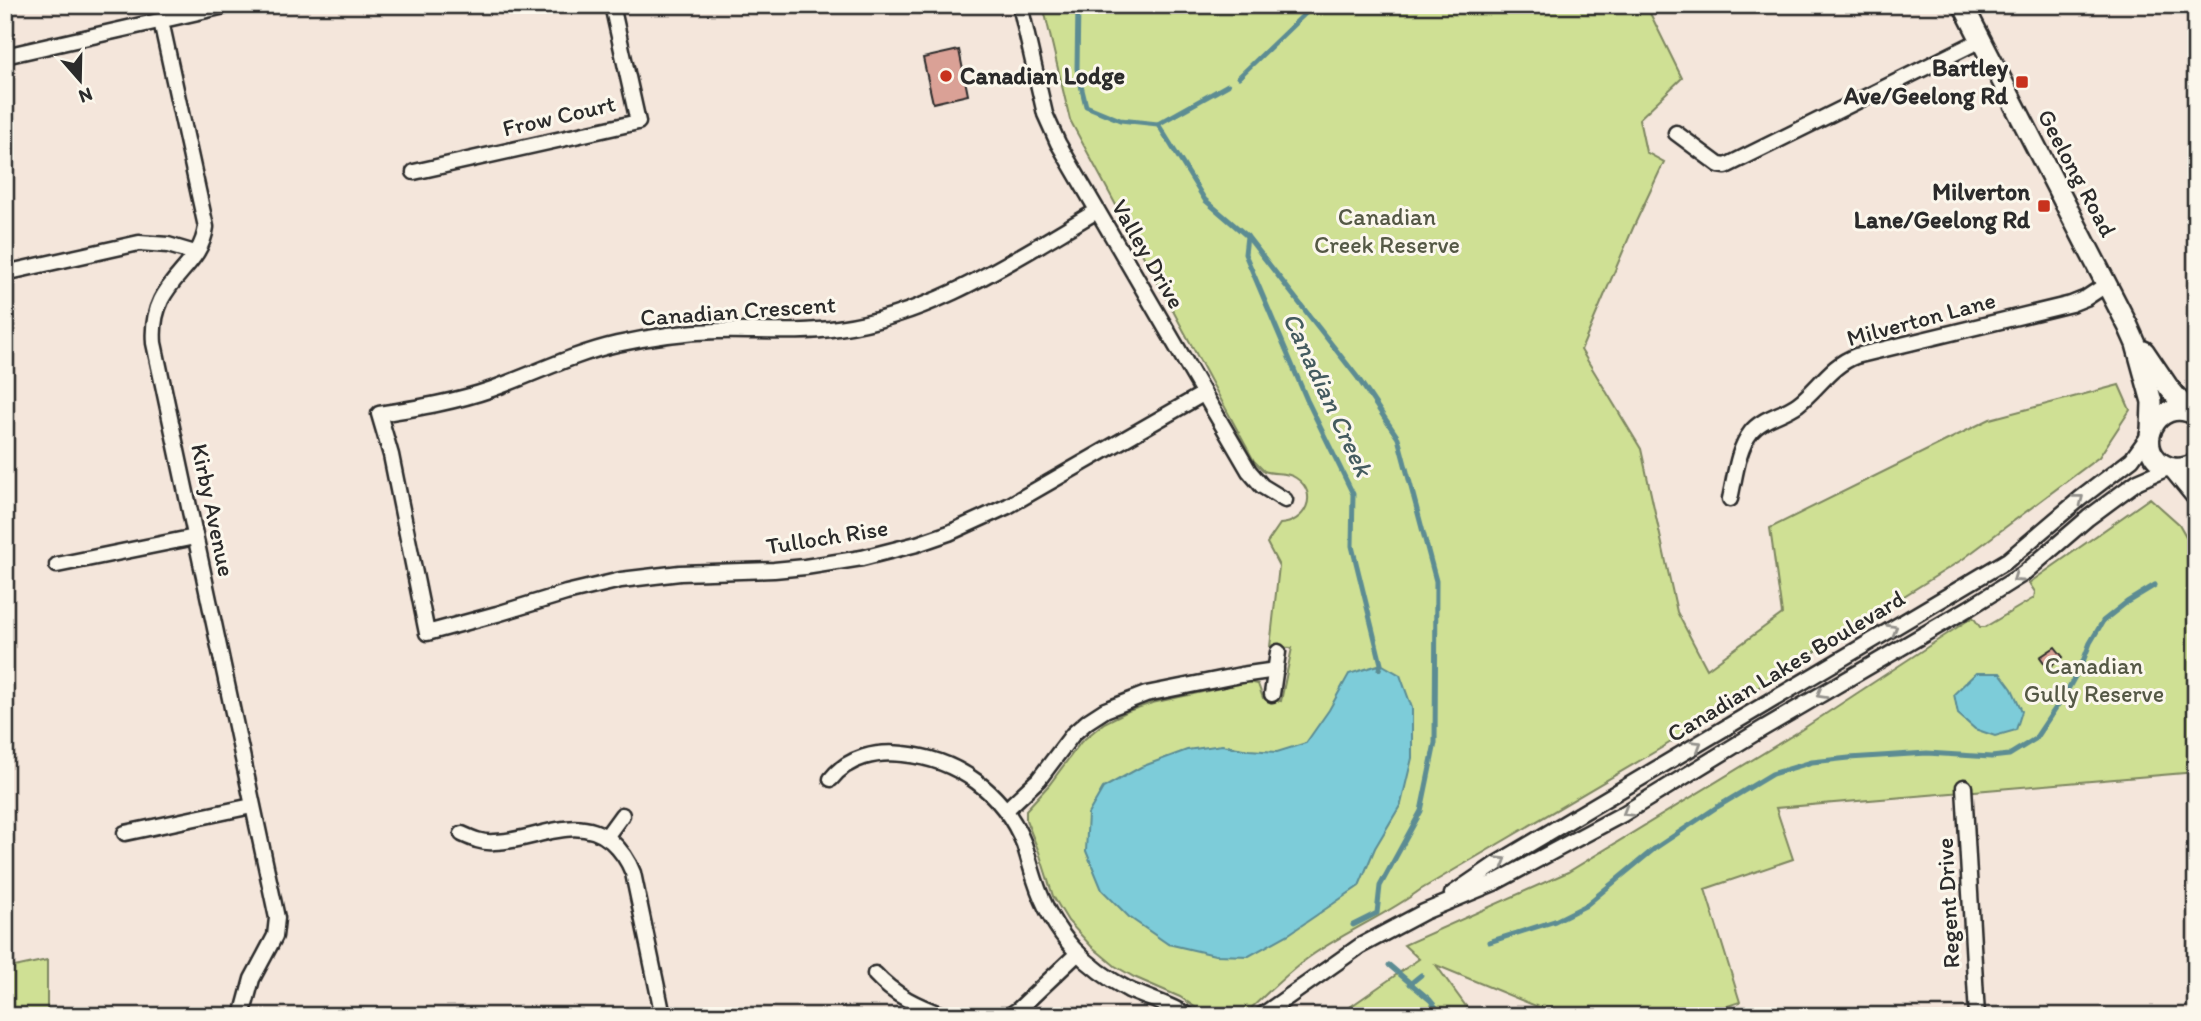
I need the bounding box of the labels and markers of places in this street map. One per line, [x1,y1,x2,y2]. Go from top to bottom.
place label: Bartley Ave/Geelong Rd [1843,53,2009,111]
place label: Canadian Lodge [960,61,1125,91]
marker: Canadian Lodge [938,68,954,84]
marker: Bartley Ave/Geelong Rd [2014,74,2030,90]
place label: Milverton Lane/Geelong Rd [1854,177,2031,235]
marker: Milverton Lane/Geelong Rd [2036,198,2052,214]

